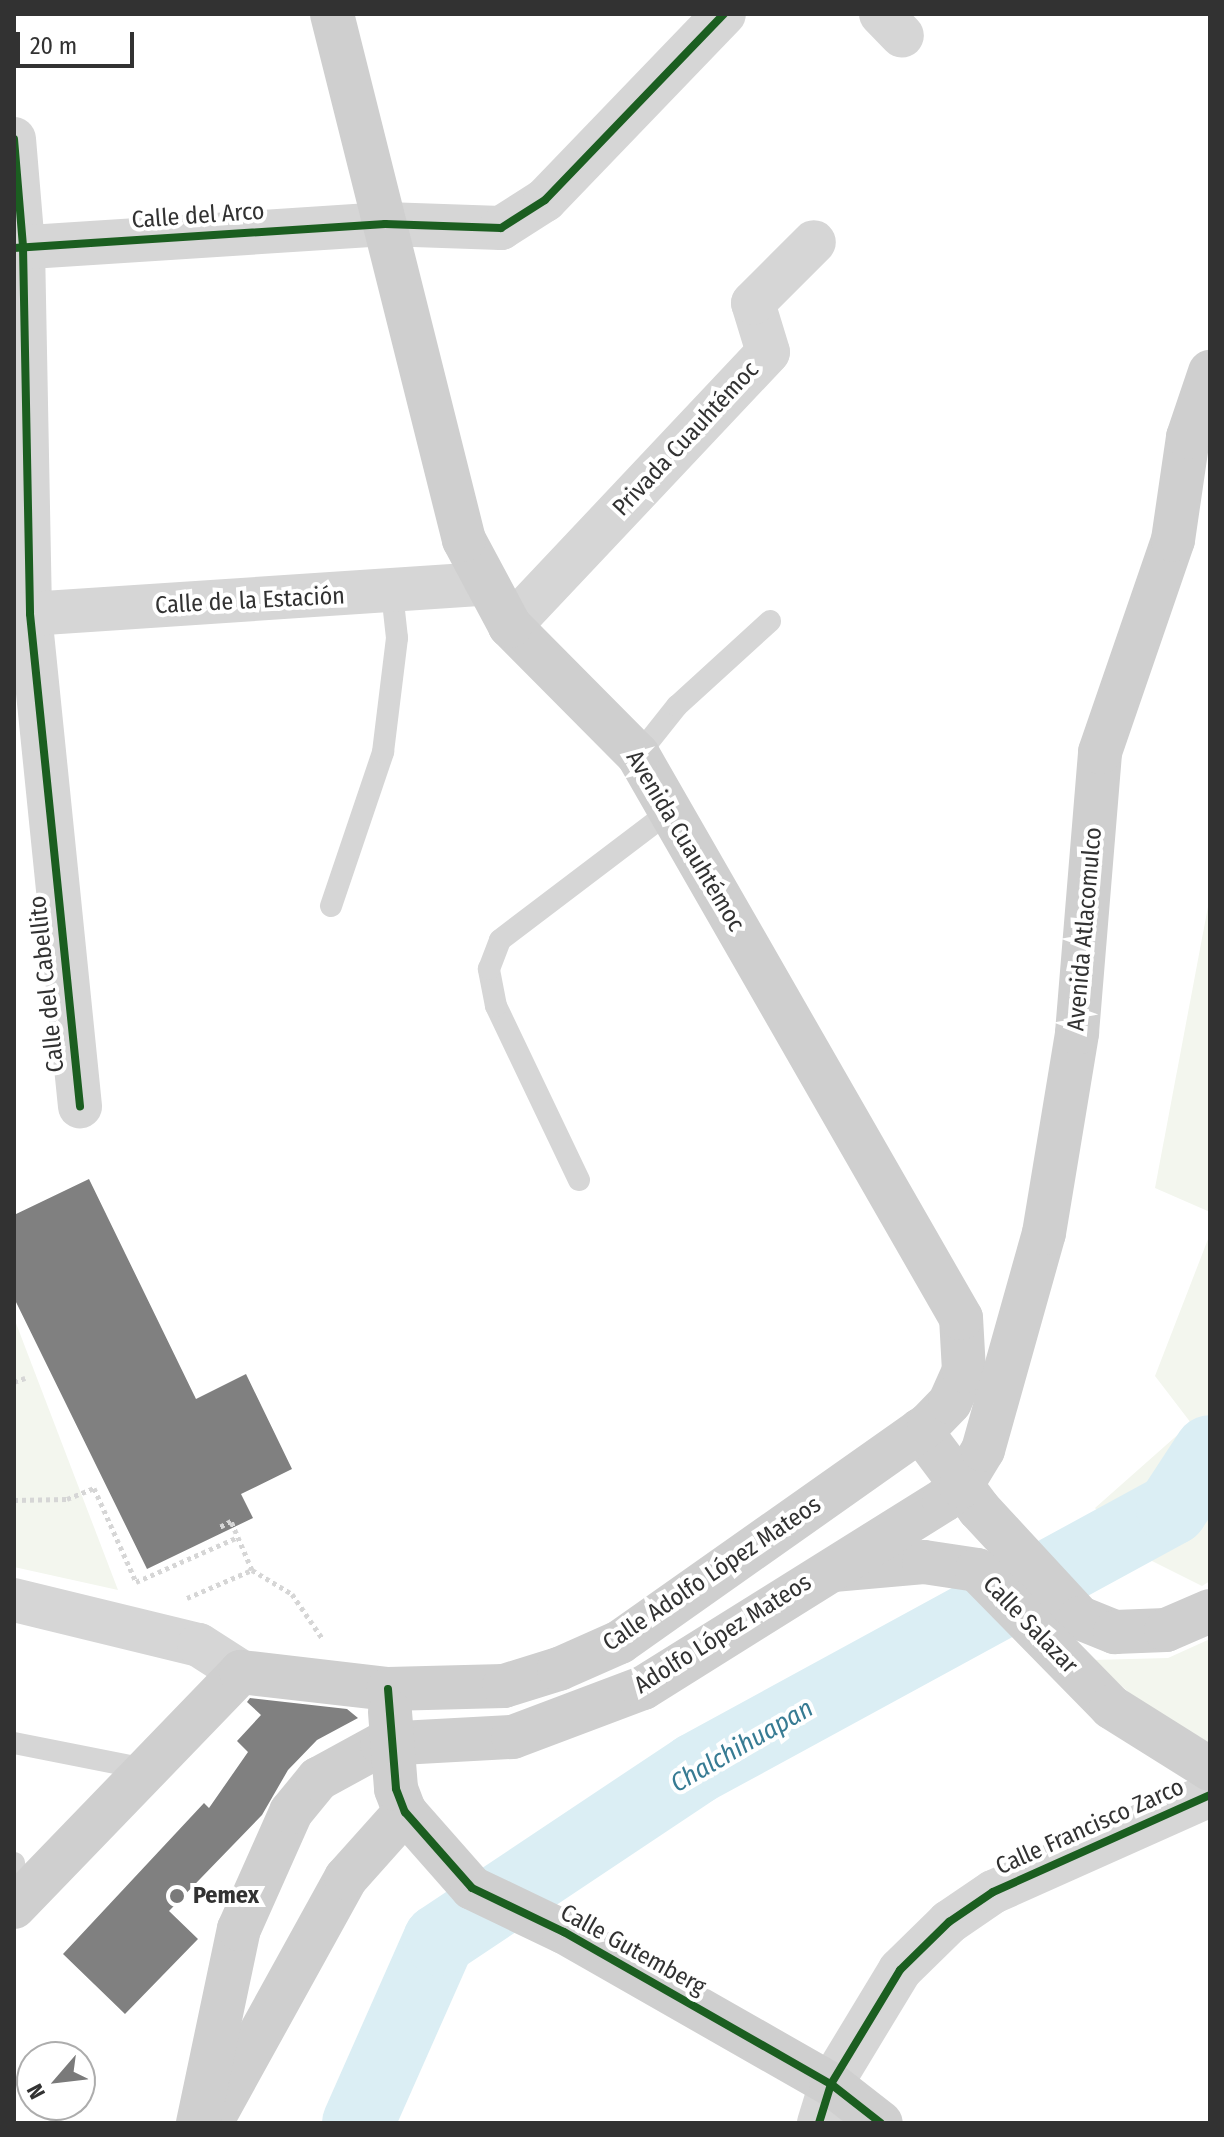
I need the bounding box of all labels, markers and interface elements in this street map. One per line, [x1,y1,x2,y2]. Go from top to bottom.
scale bar [20,16,138,66]
text: 20 m [30,32,77,60]
street label: Calle del Arco [131,197,265,235]
street label: Privada Cuauhtémoc [607,356,765,522]
street label: Calle de la Estación [154,582,346,620]
street label: Avenida Cuauhtémoc [620,745,750,937]
street label: Avenida Atlacomulco [1062,826,1108,1032]
street label: Calle del Cabellito [23,894,71,1074]
street label: Calle Adolfo López Mateos [598,1490,826,1658]
street label: Adolfo López Mateos [629,1568,817,1700]
street label: Calle Salazar [976,1570,1084,1680]
water label: Chalchihuapan [665,1693,819,1799]
street label: Calle Francisco Zarco [992,1773,1188,1881]
place label: Pemex [193,1882,259,1910]
marker: Pemex [168,1887,186,1905]
street label: Calle Gutemberg [555,1898,711,2002]
north arrow [16,2041,96,2121]
text: N [21,2079,51,2104]

